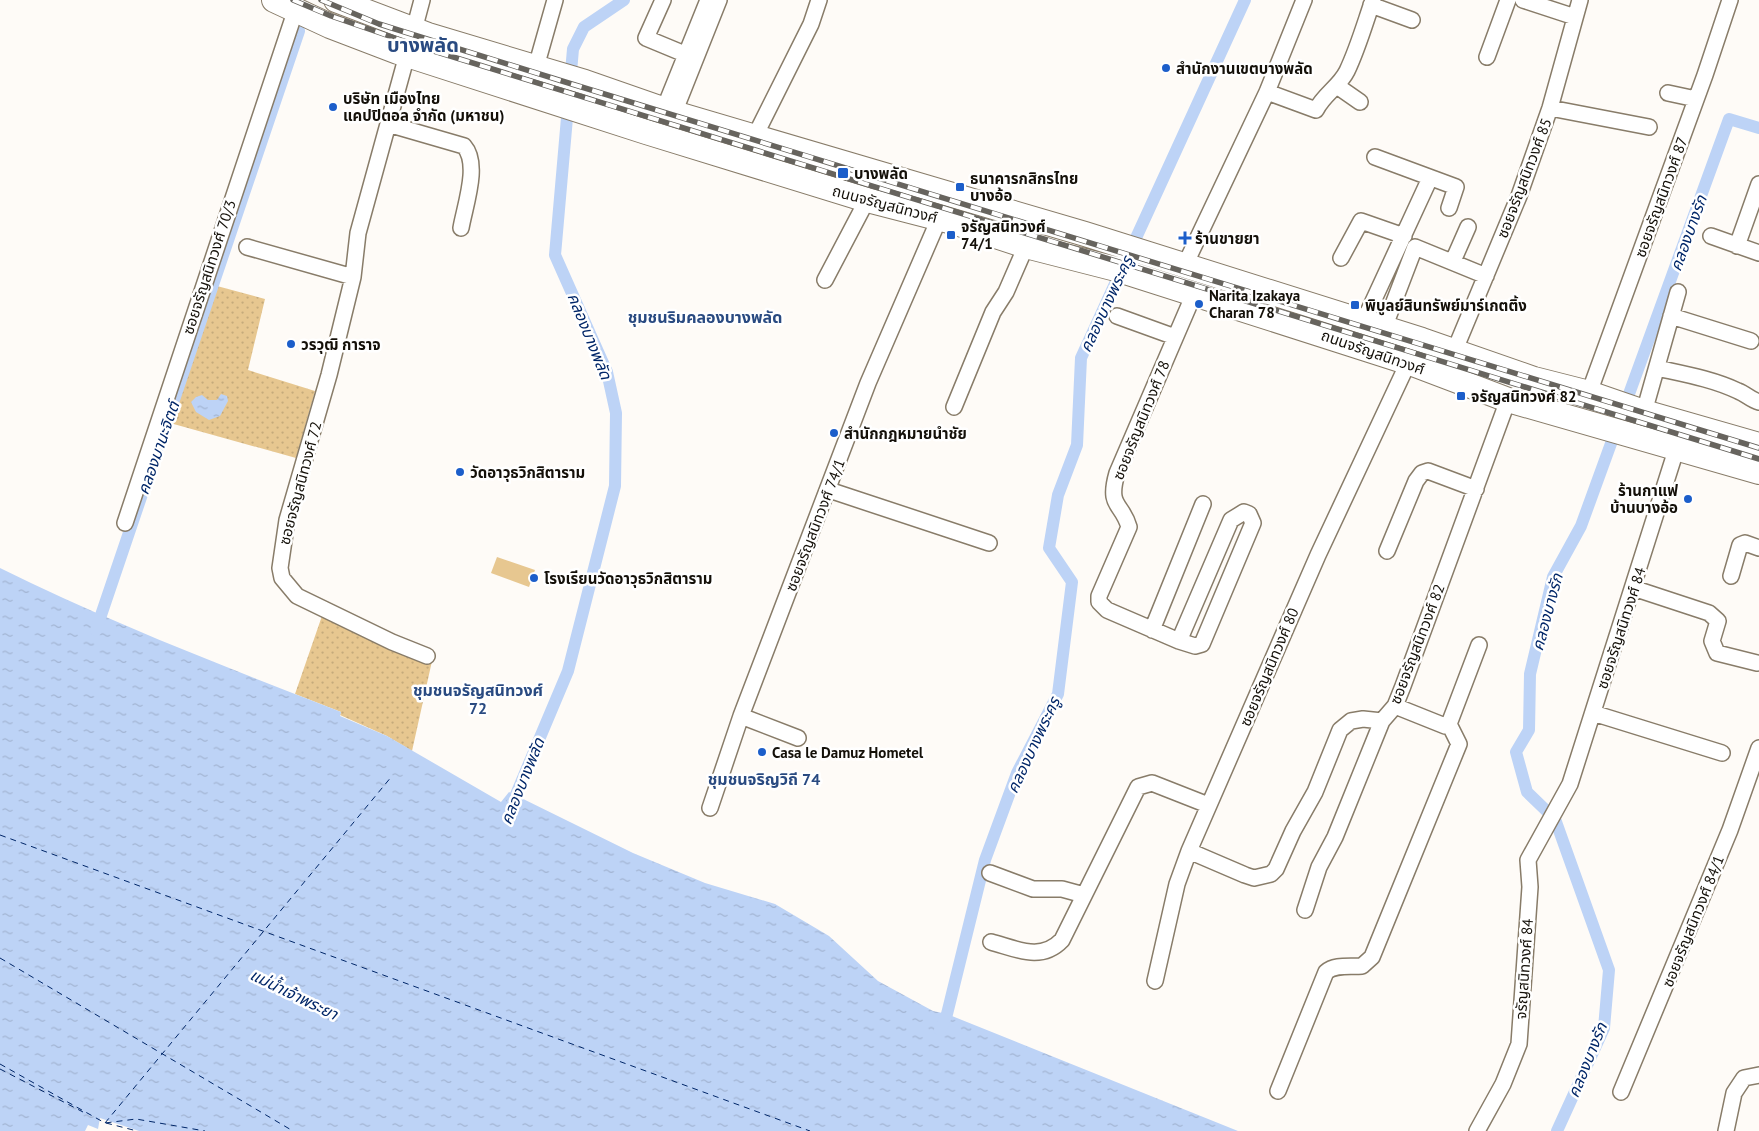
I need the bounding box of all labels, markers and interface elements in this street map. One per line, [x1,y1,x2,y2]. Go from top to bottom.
district label: บางพลัด [387,32,459,58]
place label: สำนักงานเขตบางพลัด [1176,59,1313,78]
marker: สำนักงานเขตบางพลัด [1160,62,1172,74]
place label: บริษัท เมืองไทย แคปปิตอล จำกัด (มหาชน) [343,89,504,125]
marker: บริษัท เมืองไทย แคปปิตอล จำกัด (มหาชน) [327,101,339,113]
street label: ซอยจรัญสนิทวงศ์ 85 [1492,115,1556,241]
street label: ซอยจรัญสนิทวงศ์ 87 [1630,134,1692,260]
place label: บางพลัด [854,164,908,183]
marker: บางพลัด [836,166,850,180]
place label: ธนาคารกสิกรไทย บางอ้อ [970,169,1078,205]
street label: ถนนจรัญสนิทวงศ์ [830,181,940,227]
marker: ธนาคารกสิกรไทย บางอ้อ [954,181,966,193]
water label: คลองบางรัก [1665,191,1711,273]
street label: ซอยจรัญสนิทวงศ์ 70/3 [178,197,240,337]
place label: จรัญสนิทวงศ์ 74/1 [961,217,1046,253]
marker: จรัญสนิทวงศ์ 74/1 [945,229,957,241]
place label: ร้านขายยา [1195,229,1260,248]
marker: ร้านขายยา [1179,232,1191,244]
water label: คลองบางพระครู [1075,252,1138,356]
place label: Narita Izakaya Charan 78 [1209,286,1300,322]
water label: คลองบางพลัด [564,290,617,383]
place label: พิบูลย์สินทรัพย์มาร์เกตติ้ง [1365,295,1527,316]
marker: Narita Izakaya Charan 78 [1193,298,1205,310]
marker: พิบูลย์สินทรัพย์มาร์เกตติ้ง [1349,299,1361,311]
district label: ชุมชนริมคลองบางพลัด [628,307,782,327]
street label: ถนนจรัญสนิทวงศ์ [1319,325,1427,379]
place label: วรวุฒิ การาจ [301,335,381,354]
marker: วรวุฒิ การาจ [285,338,297,350]
street label: ซอยจรัญสนิทวงศ์ 78 [1108,358,1174,482]
place label: จรัญสนิทวงศ์ 82 [1471,387,1577,406]
marker: จรัญสนิทวงศ์ 82 [1455,390,1467,402]
water label: คลองมานะจิตต์ [133,396,184,497]
street label: ซอยจรัญสนิทวงศ์ 72 [274,419,326,547]
place label: สำนักกฎหมายนำชัย [844,424,967,443]
marker: สำนักกฎหมายนำชัย [828,427,840,439]
street label: ซอยจรัญสนิทวงศ์ 74/1 [781,456,849,594]
place label: วัดอาวุธวิกสิตาราม [470,463,585,482]
marker: วัดอาวุธวิกสิตาราม [454,466,466,478]
place label: ร้านกาแฟ บ้านบางอ้อ [1610,481,1678,517]
marker: ร้านกาแฟ บ้านบางอ้อ [1682,493,1694,505]
street label: ซอยจรัญสนิทวงศ์ 84 [1592,565,1650,691]
place label: โรงเรียนวัดอาวุธวิกสิตาราม [544,569,713,588]
water label: คลองบางรัก [1527,570,1567,653]
marker: โรงเรียนวัดอาวุธวิกสิตาราม [528,572,540,584]
street label: ซอยจรัญสนิทวงศ์ 82 [1385,581,1449,707]
street label: ซอยจรัญสนิทวงศ์ 80 [1235,605,1303,729]
district label: ชุมชนจรัญสนิทวงศ์ 72 [413,680,543,718]
water label: คลองบางพระครู [1002,693,1065,797]
water label: คลองบางพลัด [496,734,549,827]
place label: Casa le Damuz Hometel [772,743,924,762]
marker: Casa le Damuz Hometel [756,746,768,758]
district label: ชุมชนจริญวิถี 74 [708,769,820,789]
street label: ซอยจรัญสนิทวงศ์ 84/1 [1658,852,1728,990]
street label: จรัญสนิทวงศ์ 84 [1511,918,1537,1020]
water label: แม่น้ำเจ้าพระยา [247,963,343,1024]
water label: คลองบางรัก [1563,1018,1612,1100]

